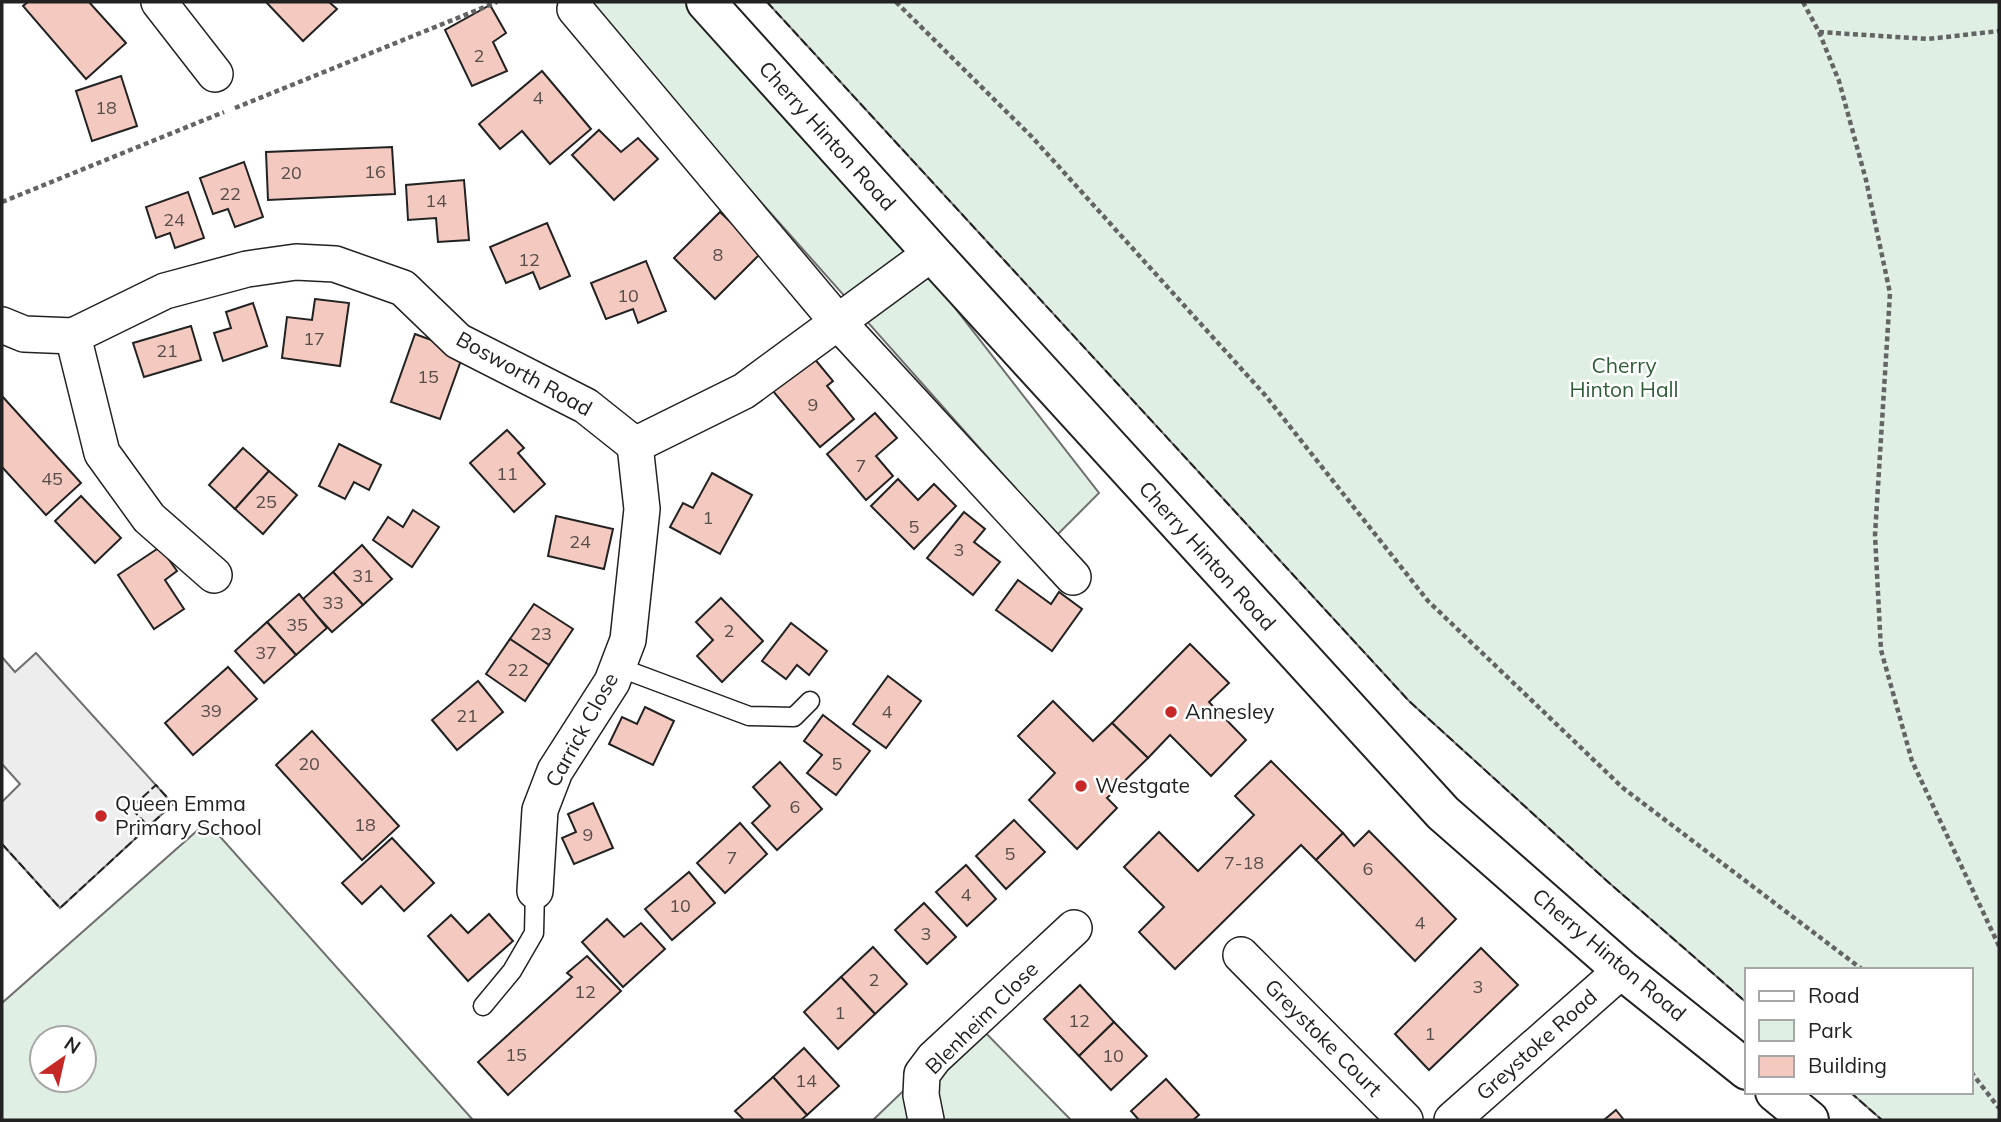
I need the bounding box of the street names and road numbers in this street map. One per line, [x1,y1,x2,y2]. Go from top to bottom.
street label: Cherry Hinton Road [754,55,902,216]
street label: Bosworth Road [452,325,597,421]
street label: Cherry Hinton Road [1134,475,1282,636]
street label: Carrick Close [539,668,623,791]
street label: Cherry Hinton Road [1528,882,1692,1026]
street label: Blenheim Close [919,955,1043,1079]
street label: Greystoke Court [1260,973,1388,1101]
street label: Greystoke Road [1471,983,1602,1105]

